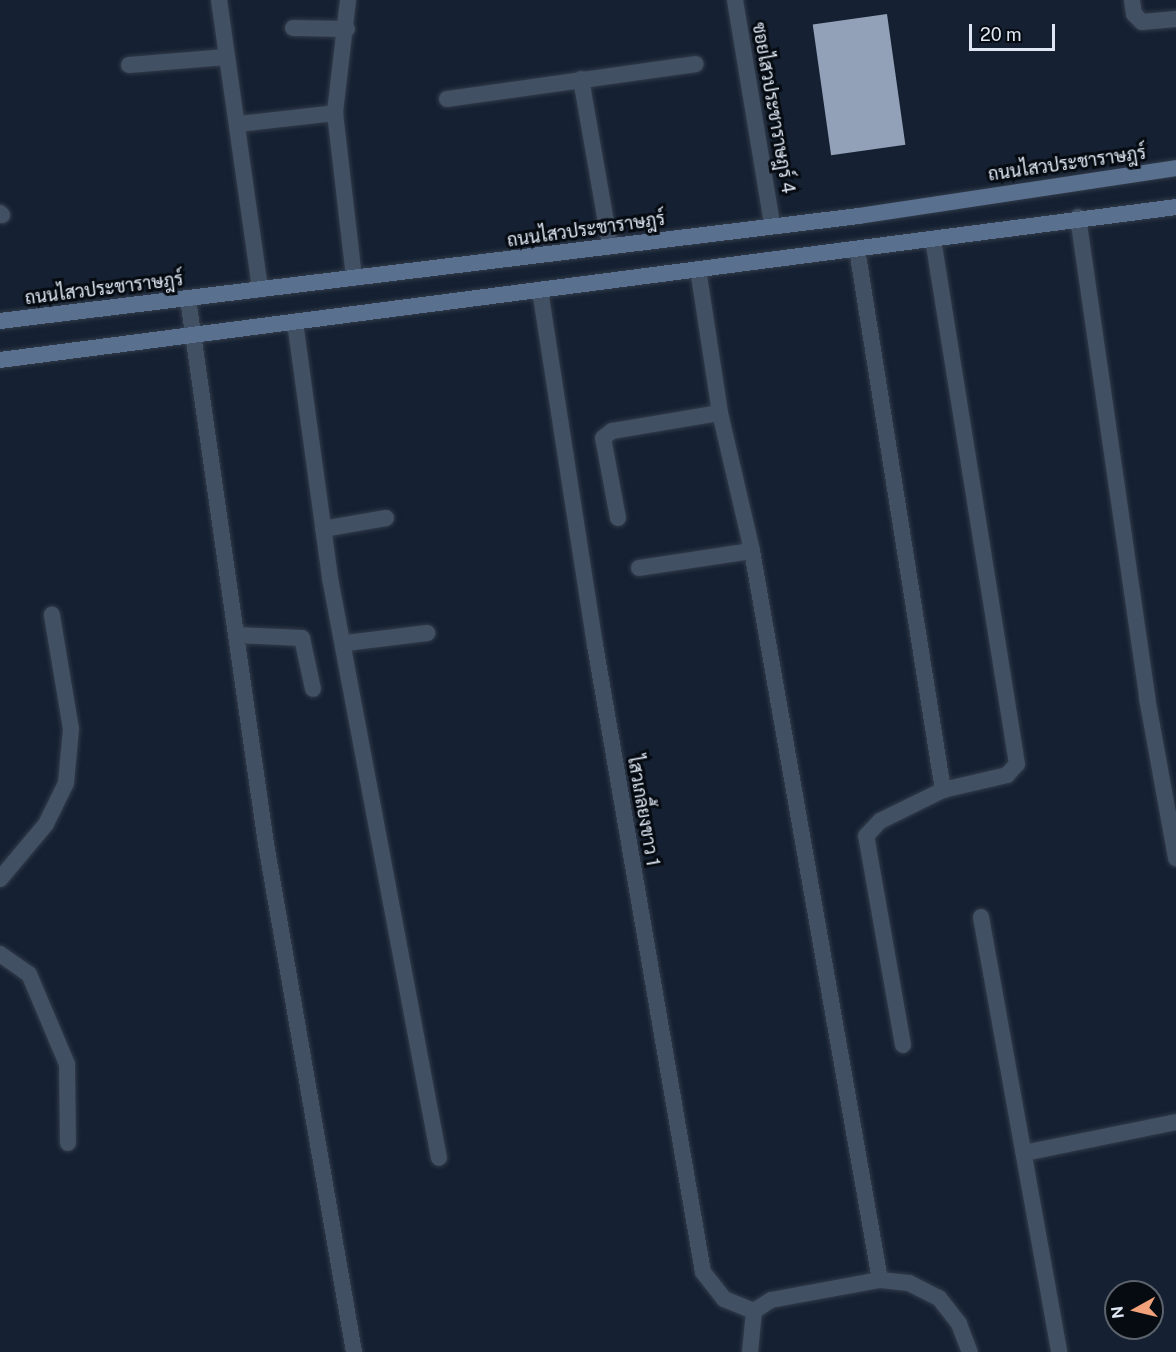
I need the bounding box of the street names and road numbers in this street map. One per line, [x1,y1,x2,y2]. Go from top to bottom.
street label: ซอยไสวประชาราษฎร์ 4 [747,21,799,195]
street label: ถนนไสวประชาราษฎร์ [987,142,1147,186]
street label: ถนนไสวประชาราษฎร์ [506,208,666,252]
street label: ถนนไสวประชาราษฎร์ [24,269,184,309]
street label: ไสวเกลี้ยงขาว 1 [623,754,663,868]

